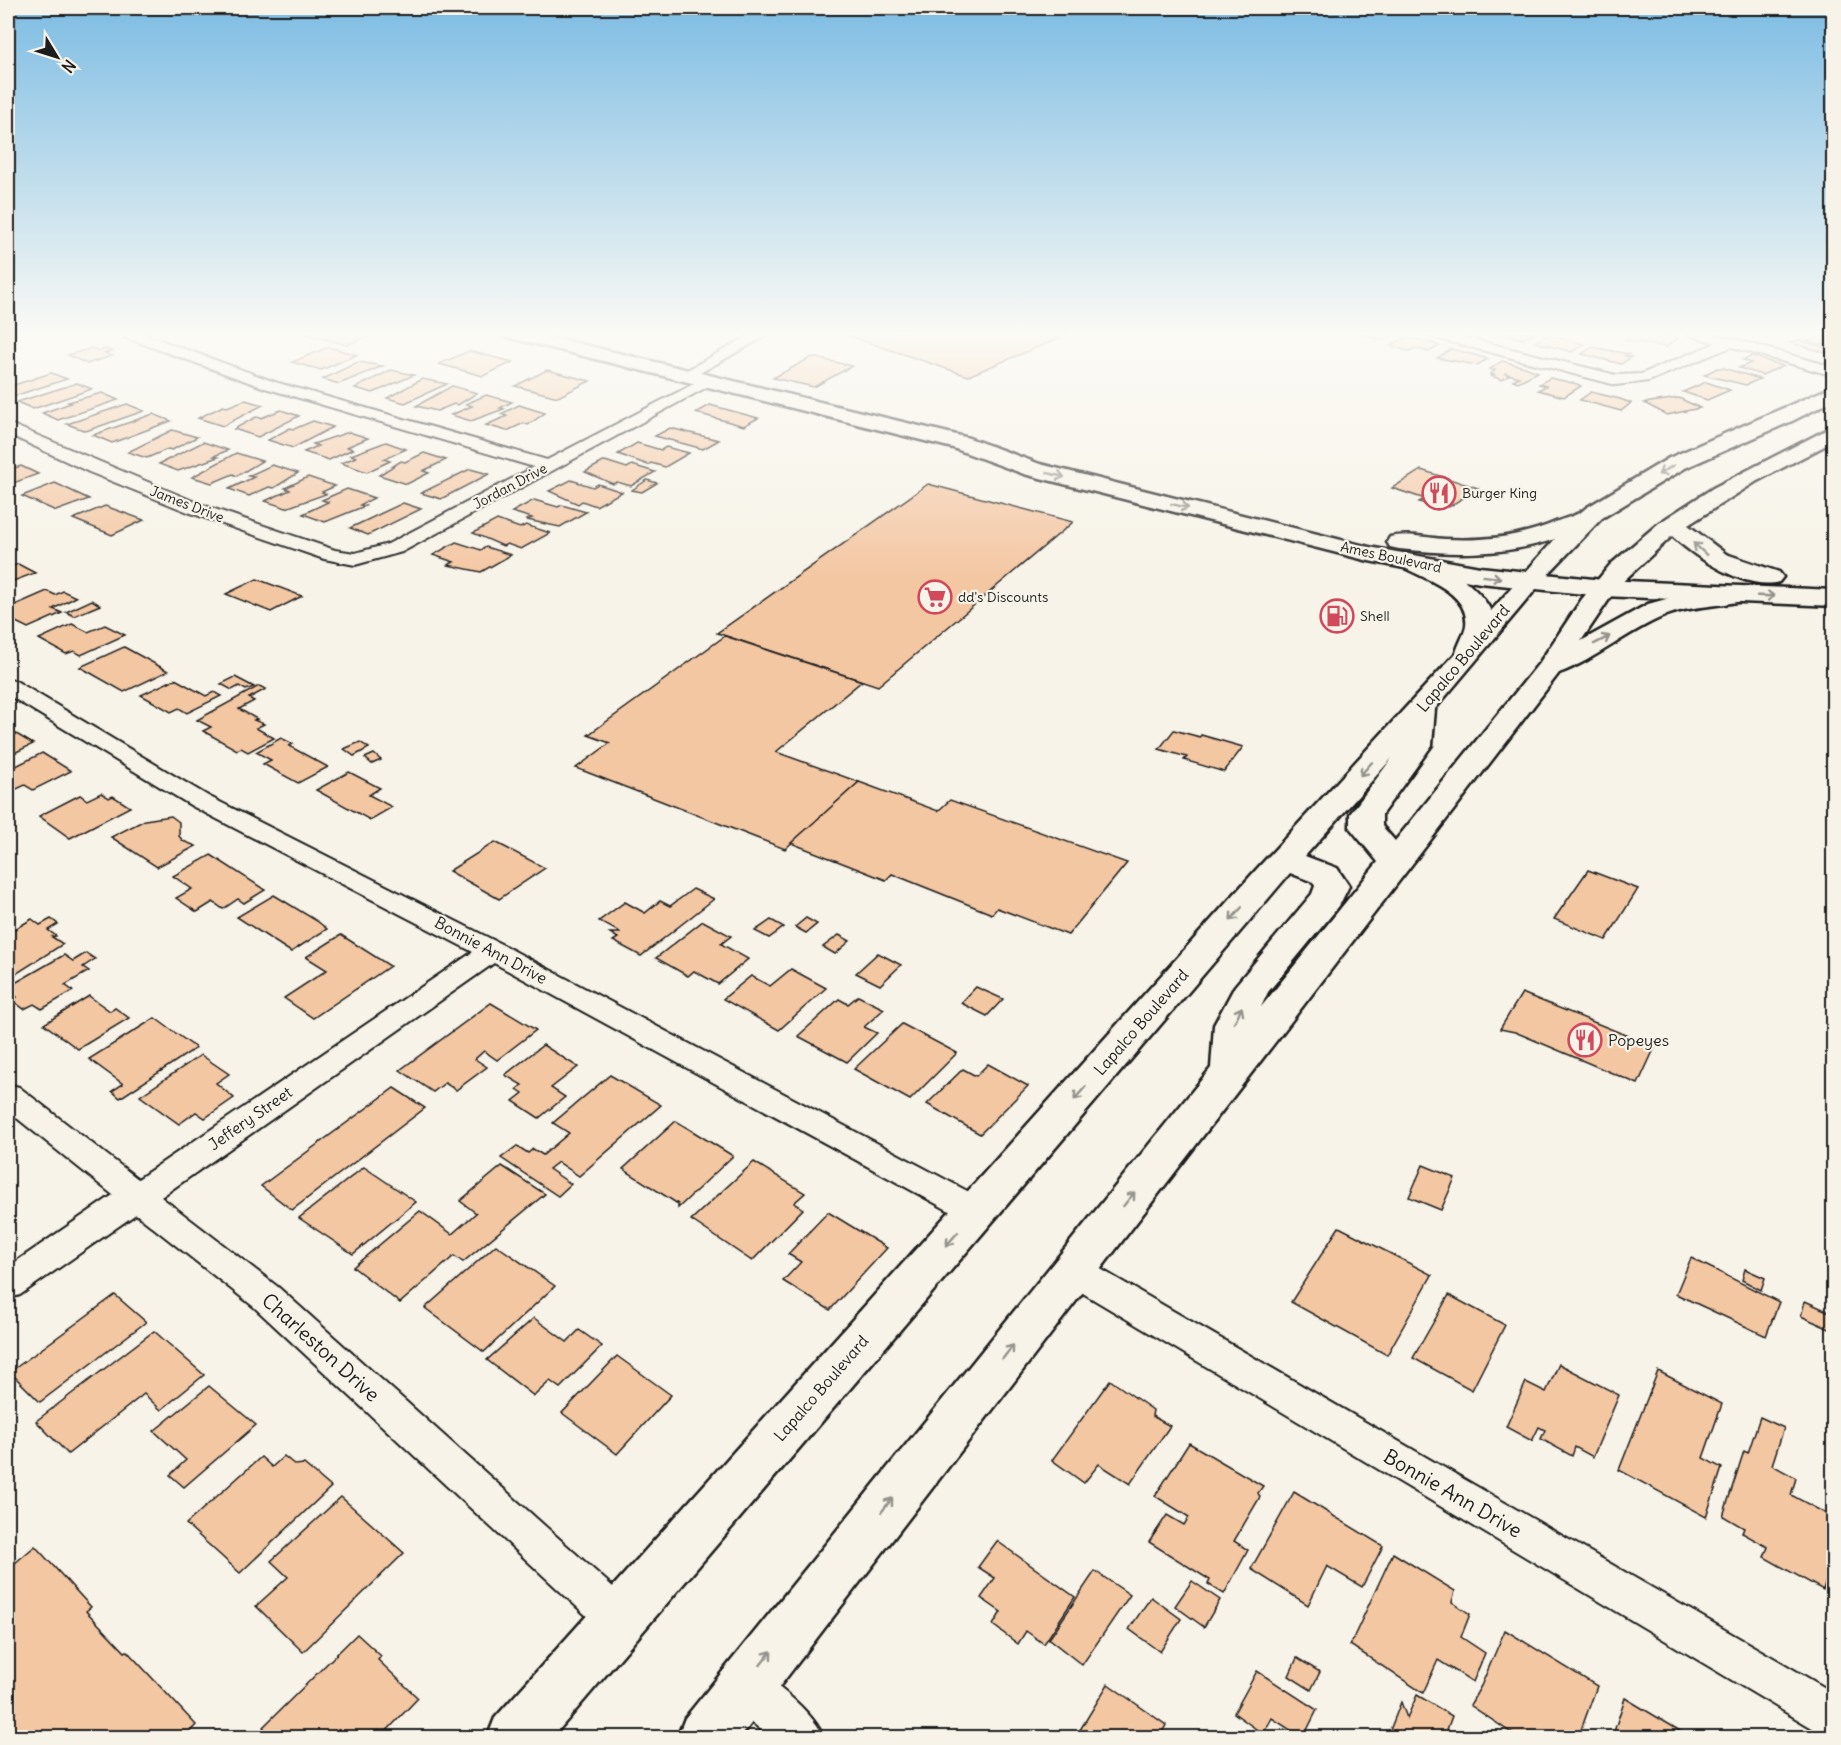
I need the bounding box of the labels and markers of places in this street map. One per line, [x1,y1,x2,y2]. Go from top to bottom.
restaurant icon: Burger King [1421,475,1457,511]
place label: Burger King [1462,484,1537,502]
supermarket icon: dd's Discounts [917,579,953,615]
place label: dd's Discounts [958,588,1048,606]
fuel station icon: Shell [1319,598,1355,634]
place label: Shell [1360,607,1390,625]
restaurant icon: Popeyes [1567,1022,1603,1058]
place label: Popeyes [1608,1030,1669,1050]

